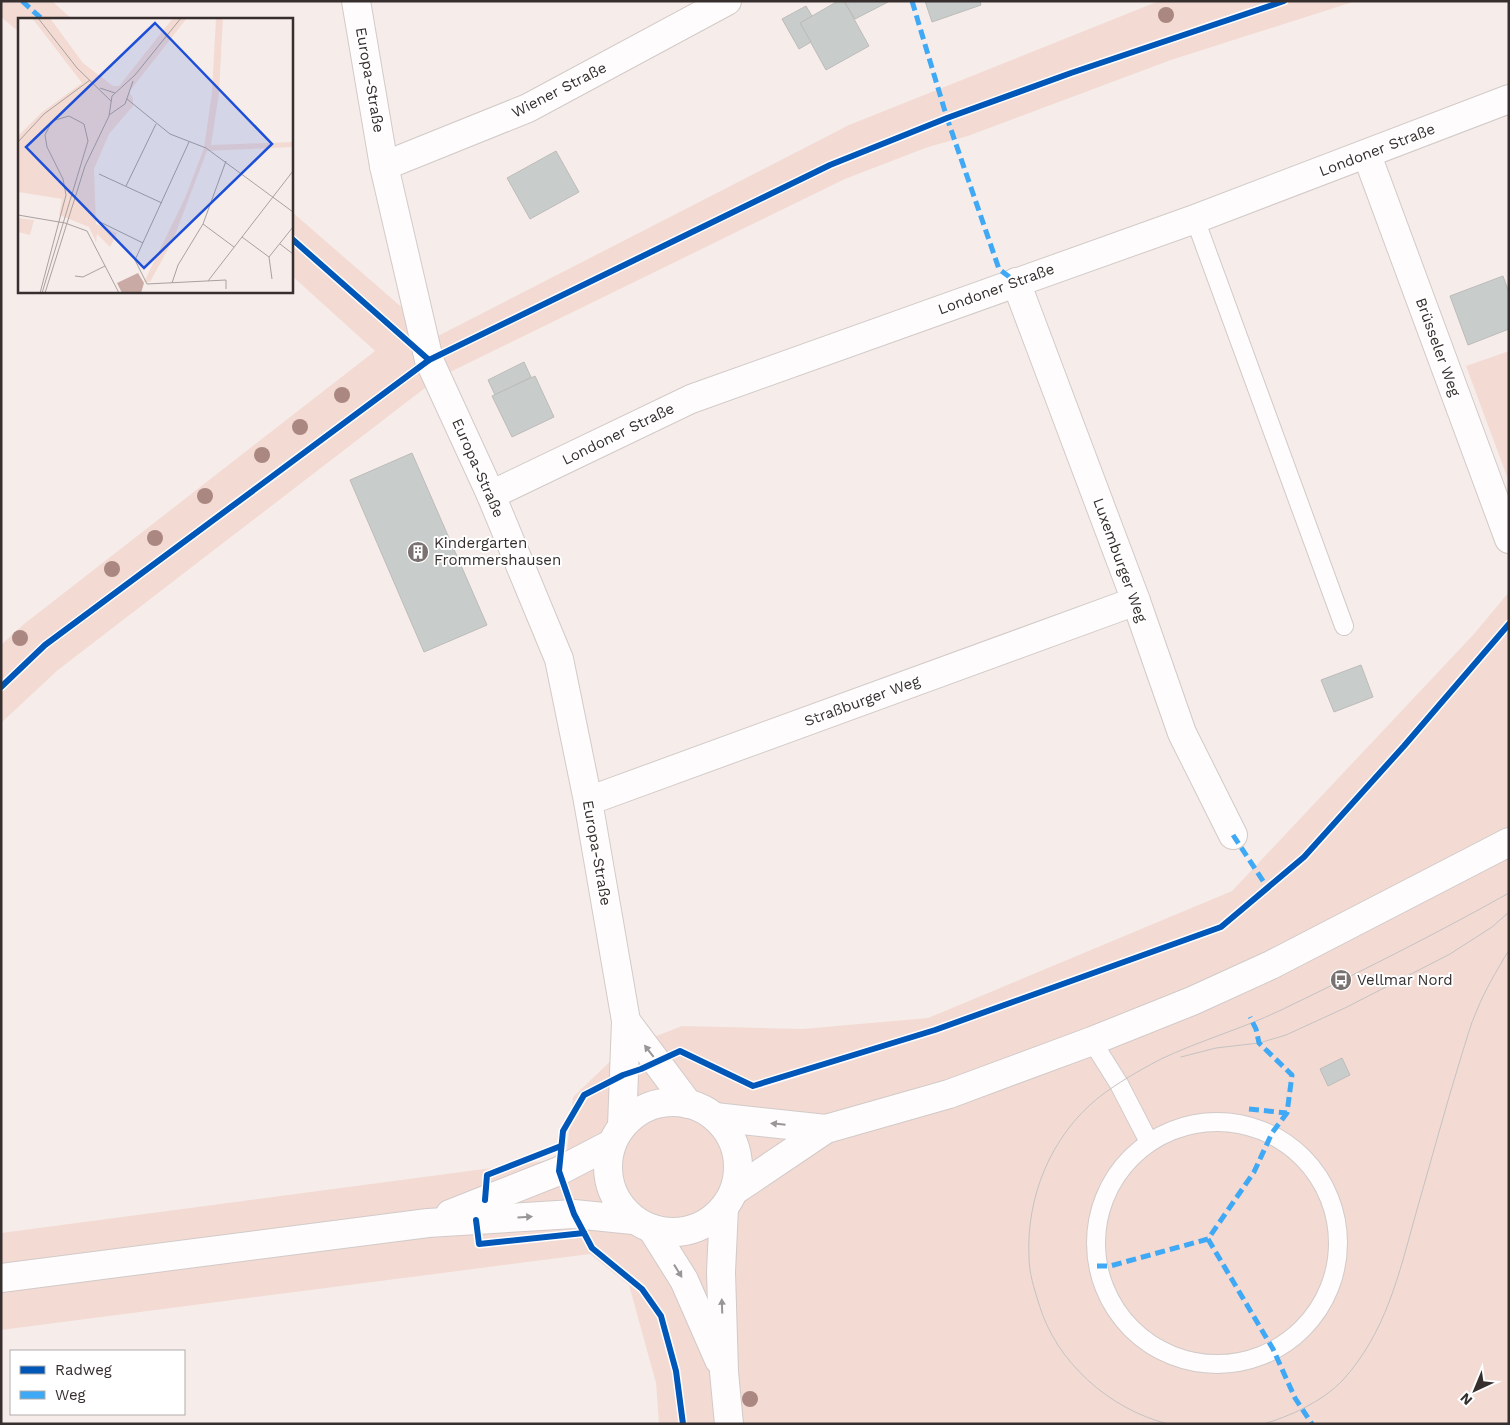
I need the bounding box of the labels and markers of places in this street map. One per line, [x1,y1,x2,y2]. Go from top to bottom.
place label: Kindergarten Frommershausen [434,534,561,569]
building icon: Kindergarten Frommershausen [406,540,430,564]
bus stop icon: Vellmar Nord [1329,968,1353,992]
place label: Vellmar Nord [1357,971,1453,989]

